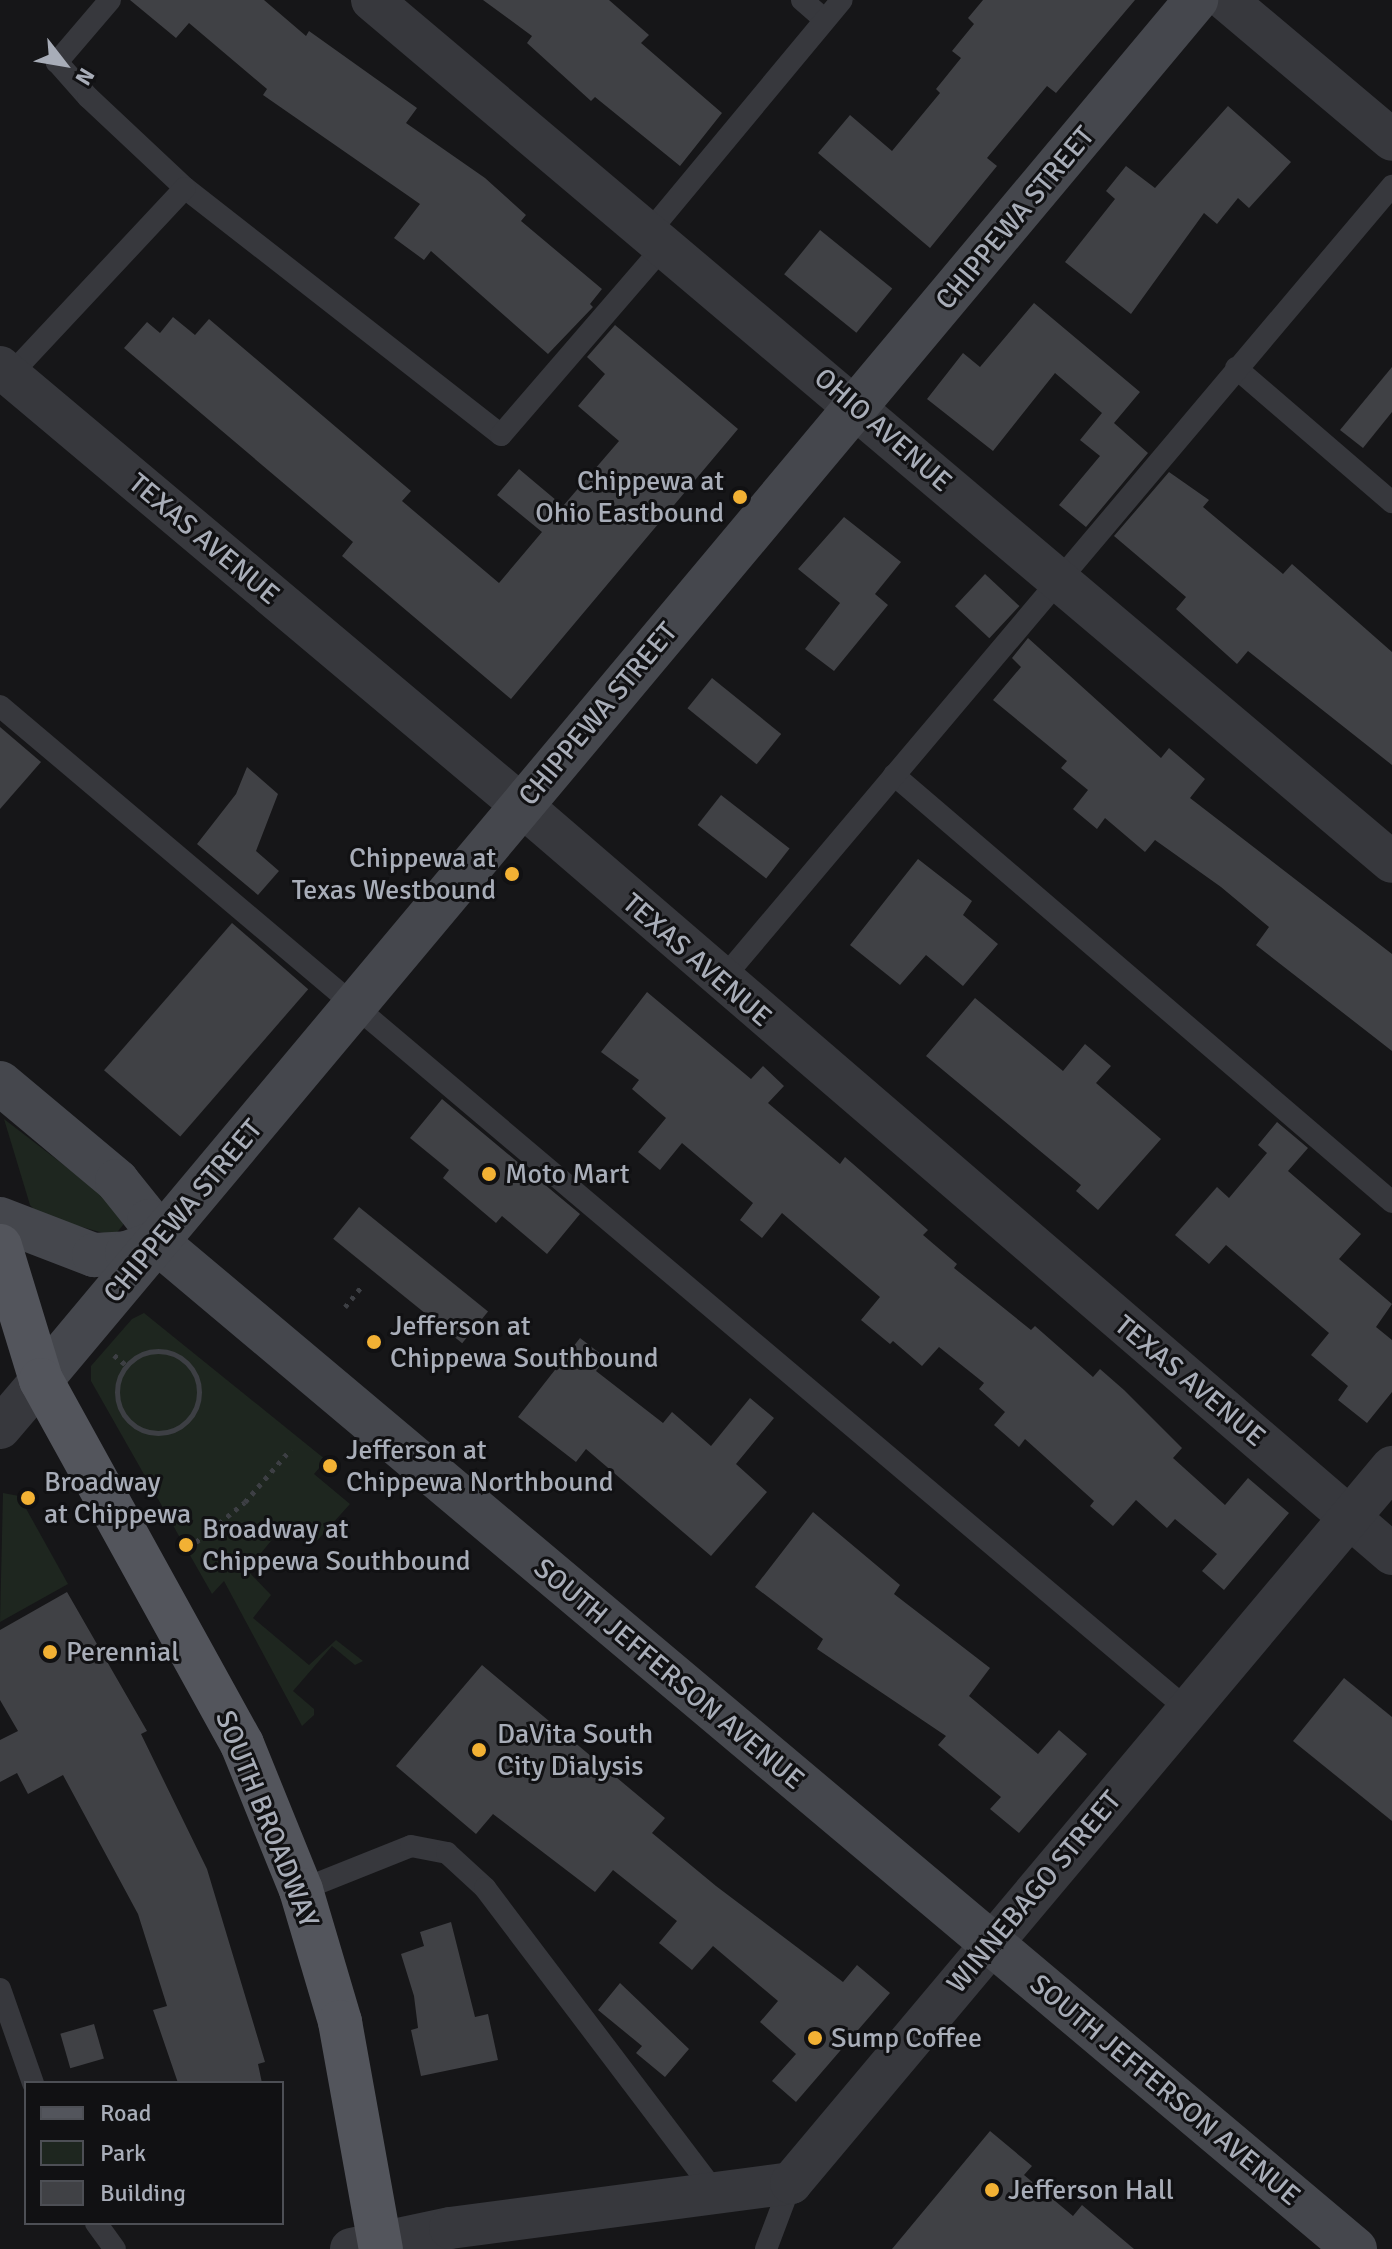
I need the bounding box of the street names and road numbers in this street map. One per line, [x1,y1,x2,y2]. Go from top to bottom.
street label: CHIPPEWA STREET [929,120,1101,316]
street label: OHIO AVENUE [807,361,959,499]
street label: TEXAS AVENUE [122,466,286,612]
street label: CHIPPEWA STREET [512,616,684,812]
street label: TEXAS AVENUE [616,886,778,1034]
street label: CHIPPEWA STREET [97,1113,269,1309]
street label: TEXAS AVENUE [1108,1308,1272,1454]
street label: SOUTH JEFFERSON AVENUE [527,1551,811,1797]
street label: SOUTH BROADWAY [208,1706,326,1932]
street label: WINNEBAGO STREET [940,1784,1128,2000]
street label: SOUTH JEFFERSON AVENUE [1023,1967,1307,2213]

